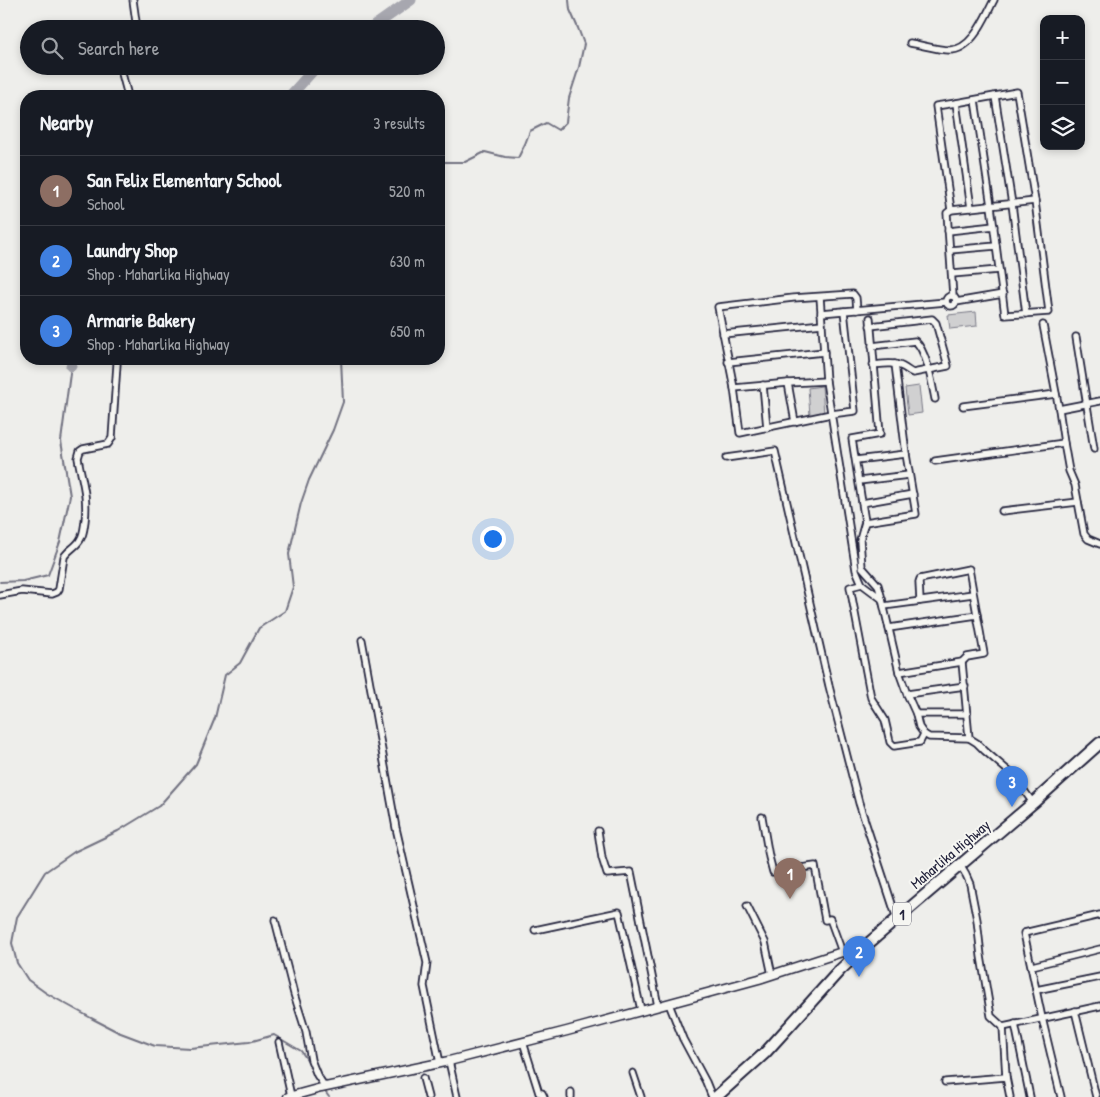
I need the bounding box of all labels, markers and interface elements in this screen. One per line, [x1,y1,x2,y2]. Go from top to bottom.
map controls [1040,15,1085,150]
button: + [1040,15,1085,60]
search box [20,20,445,75]
icon: search [38,34,66,62]
text: Search here [78,35,159,61]
button: − [1040,60,1085,105]
button: layers [1040,105,1085,150]
text: Nearby [40,108,93,137]
text: 3 results [373,112,425,134]
text: San Felix Elementary School [87,167,281,193]
text: 1 [53,180,59,202]
text: 520 m [389,180,425,202]
text: School [87,193,124,215]
text: Laundry Shop [87,237,177,263]
text: 2 [52,250,60,272]
text: 630 m [390,250,425,272]
text: Shop · Maharlika Highway [87,263,230,285]
text: Armarie Bakery [87,307,195,333]
text: 3 [52,320,60,342]
text: 650 m [390,320,425,342]
text: Shop · Maharlika Highway [87,333,230,355]
your location [480,526,506,552]
pin: 3 [996,766,1028,807]
street label: Maharlika Highway [906,814,994,894]
pin: 1 [774,858,806,899]
road number: 1 [893,902,911,926]
pin: 2 [843,936,875,977]

